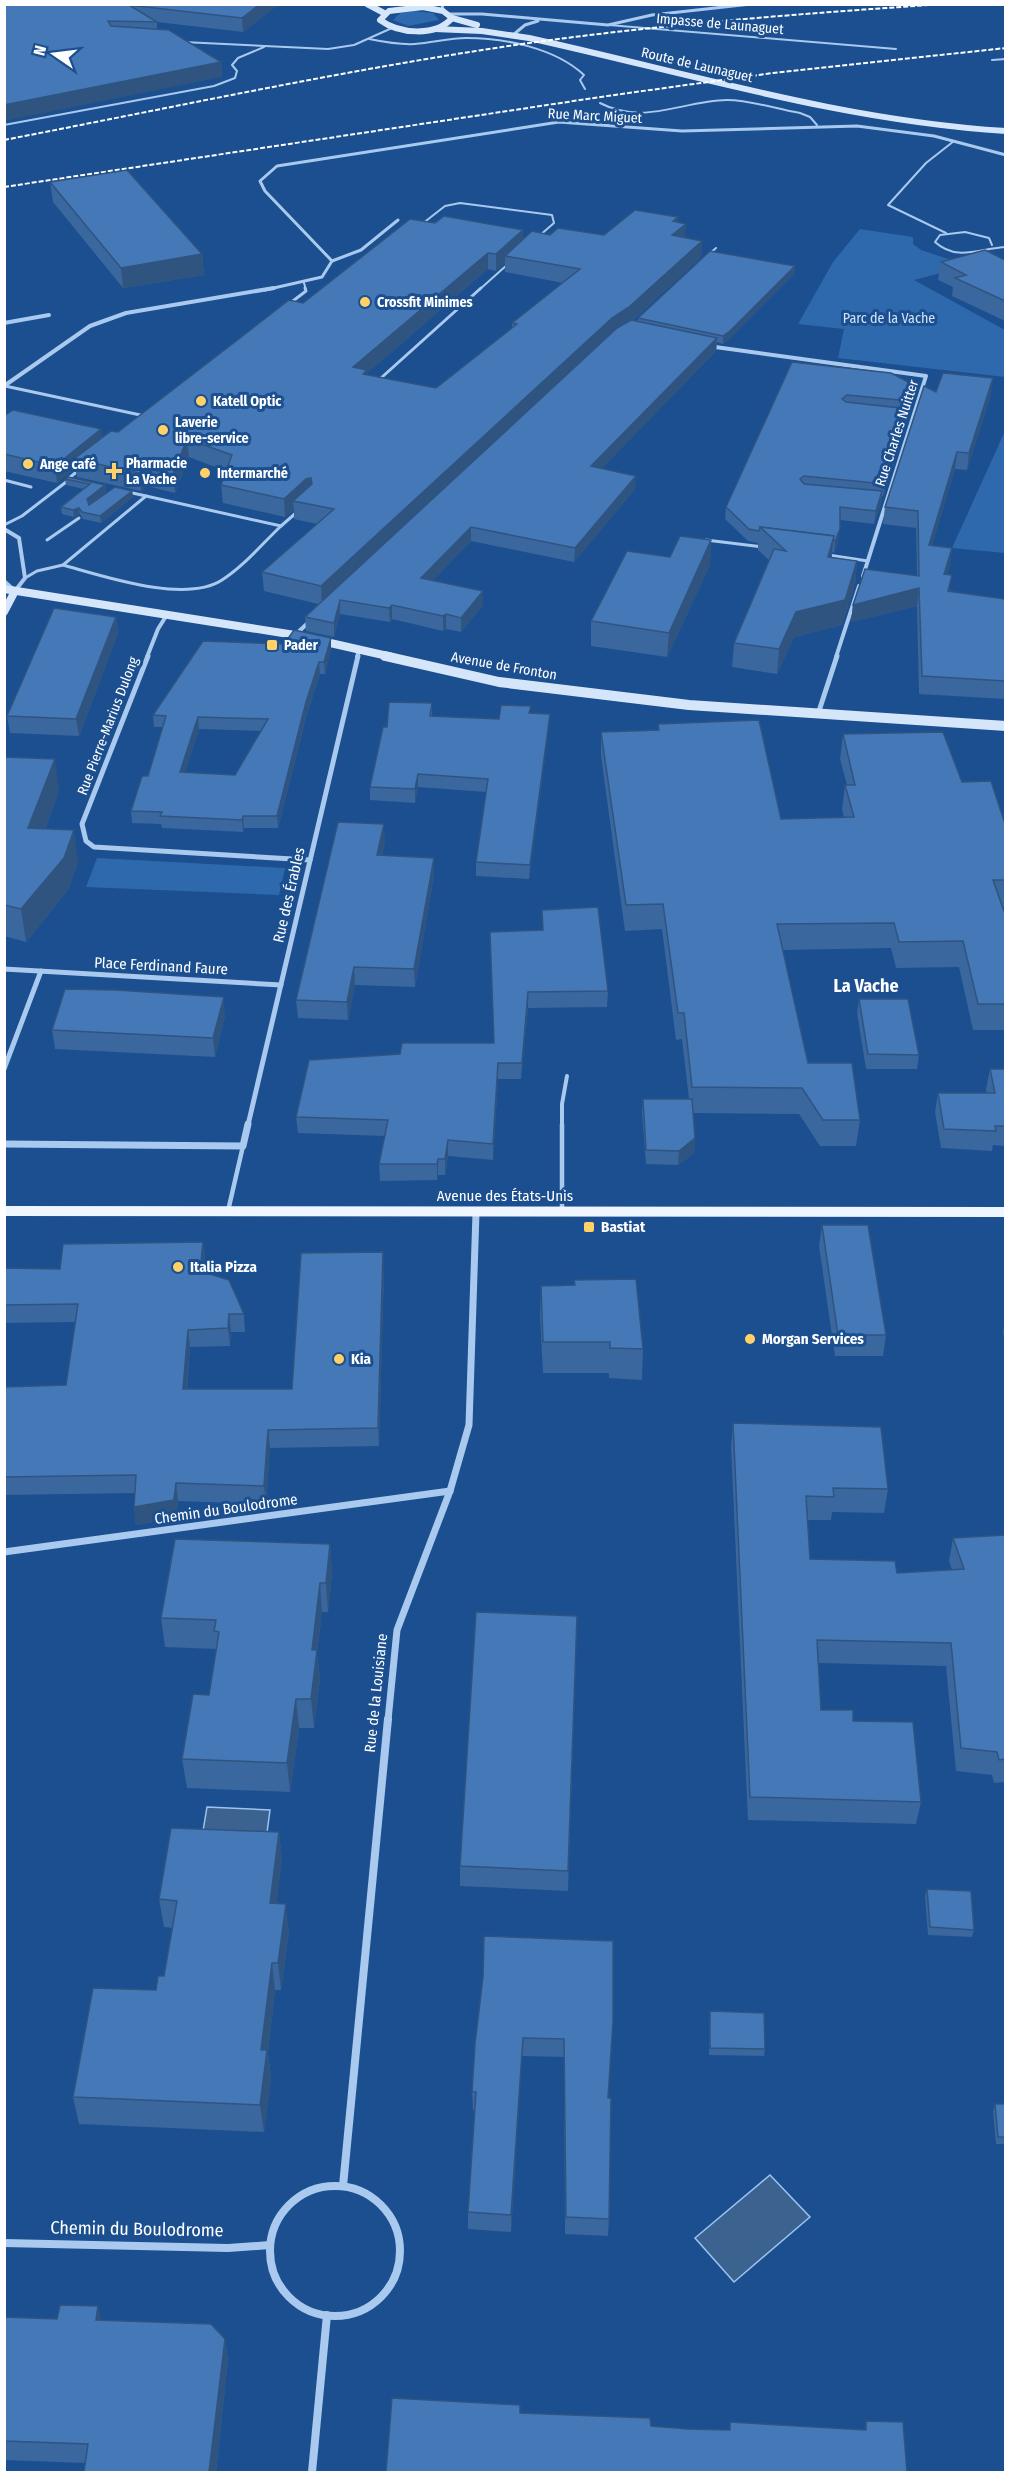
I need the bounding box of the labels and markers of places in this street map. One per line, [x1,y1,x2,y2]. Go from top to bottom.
place label: Crossfit Minimes [377,294,473,311]
marker: Crossfit Minimes [358,295,372,309]
place label: Katell Optic [213,393,282,410]
marker: Katell Optic [194,394,208,408]
place label: Laverie libre-service [175,414,249,447]
marker: Laverie libre-service [156,423,170,437]
place label: Pharmacie La Vache [126,455,187,488]
place label: Ange café [39,456,96,473]
marker: Ange café [21,457,35,471]
marker: Pharmacie La Vache [107,464,121,478]
place label: Intermarché [217,465,288,482]
marker: Intermarché [198,466,212,480]
place label: Pader [284,637,319,654]
marker: Pader [265,638,279,652]
place label: Bastiat [601,1218,646,1236]
marker: Bastiat [582,1220,596,1234]
place label: Italia Pizza [190,1258,257,1276]
marker: Italia Pizza [171,1260,185,1274]
place label: Morgan Services [762,1330,864,1348]
marker: Morgan Services [743,1332,757,1346]
place label: Kia [351,1350,372,1368]
marker: Kia [332,1352,346,1366]

